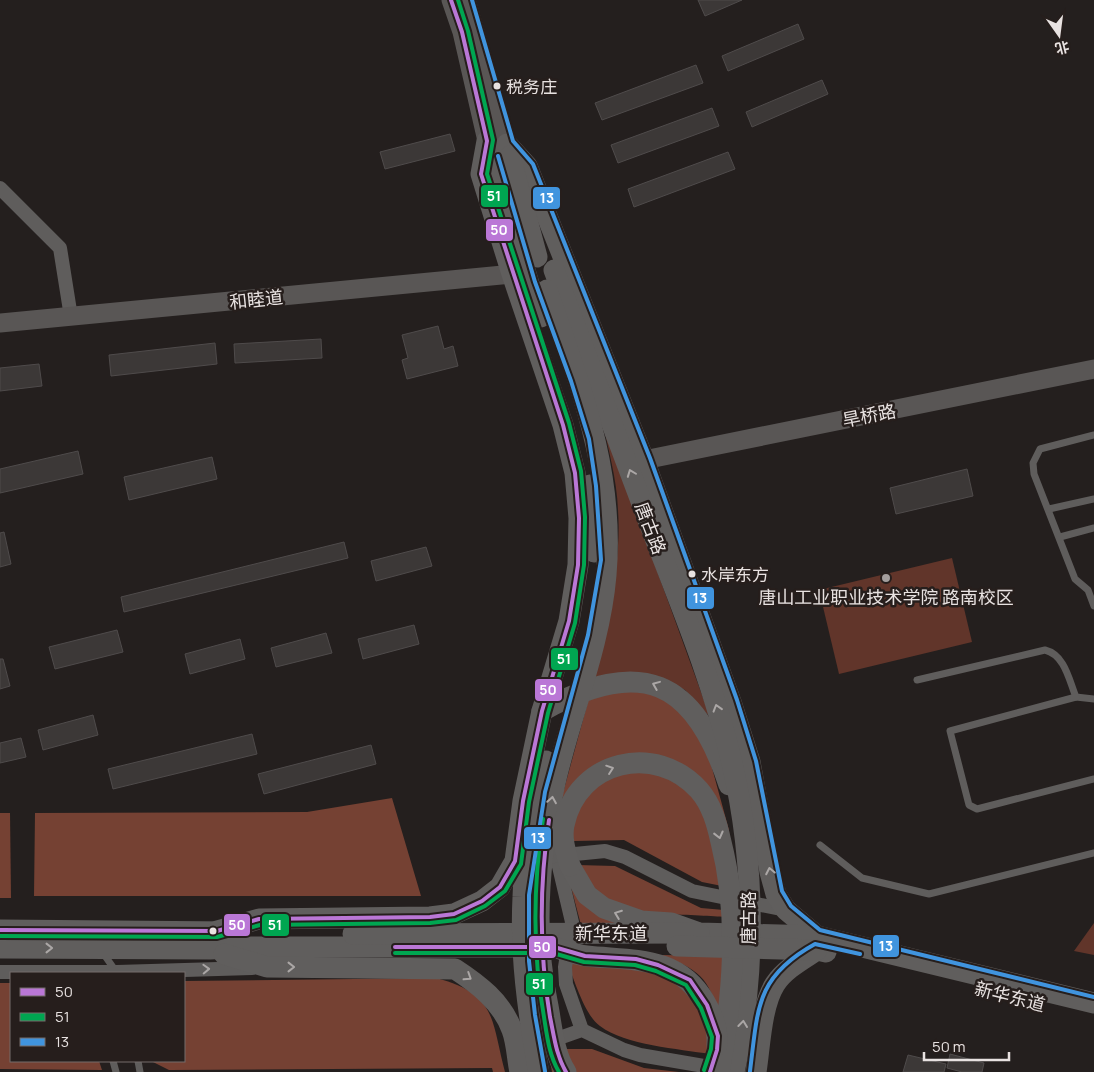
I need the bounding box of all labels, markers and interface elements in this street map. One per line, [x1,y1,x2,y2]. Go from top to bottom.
north arrow [1034,10,1084,60]
text: 北 [1053,37,1071,59]
place label: 税务庄 [506,75,557,98]
marker: 税务庄 [492,81,502,91]
line badge: 51 [480,184,509,208]
text: 51 [487,186,501,205]
line badge: 13 [532,186,561,210]
text: 13 [540,188,554,207]
line badge: 50 [485,218,514,242]
text: 50 [490,220,508,239]
street label: 和睦道 [228,284,284,314]
street label: 旱桥路 [840,398,898,432]
one-way arrow [627,469,637,478]
street label: 唐古路 [630,498,672,558]
place label: 水岸东方 [701,563,769,586]
marker: 水岸东方 [687,569,697,579]
marker: 唐山工业职业技术学院 路南校区 [880,572,892,584]
place label: 唐山工业职业技术学院 路南校区 [758,585,1014,609]
line badge: 13 [686,586,715,610]
text: 13 [693,588,707,607]
line badge: 51 [550,647,579,671]
text: 51 [557,649,571,668]
line badge: 50 [534,678,563,702]
text: 50 [539,680,557,699]
one-way arrow [652,681,661,692]
one-way arrow [712,704,722,712]
one-way arrow [605,765,614,775]
one-way arrow [547,796,557,805]
line badge: 13 [523,826,552,850]
text: 13 [531,828,545,847]
one-way arrow [713,830,724,839]
one-way arrow [765,866,776,875]
street label: 唐古路 [736,891,760,945]
one-way arrow [614,910,623,920]
line badge: 50 [223,913,251,937]
line badge: 51 [261,913,290,937]
text: 50 [228,915,246,934]
text: 51 [268,915,282,934]
street label: 新华东道 [575,921,647,945]
unlabelled marker [208,926,218,936]
line badge: 13 [872,934,900,958]
line badge: 50 [528,935,557,959]
text: 13 [879,936,893,955]
text: 50 [533,937,551,956]
one-way arrow [45,943,53,953]
one-way arrow [288,962,295,972]
one-way arrow [202,964,210,974]
one-way arrow [463,971,472,981]
legend [10,972,185,1062]
line badge: 51 [525,972,554,996]
text: 51 [532,974,546,993]
street label: 新华东道 [972,976,1048,1016]
text: 50 [55,981,73,1002]
text: 51 [55,1006,70,1027]
one-way arrow [737,1020,748,1028]
scale bar [924,1030,1009,1062]
text: 13 [55,1031,69,1052]
text: 50 m [932,1036,966,1057]

